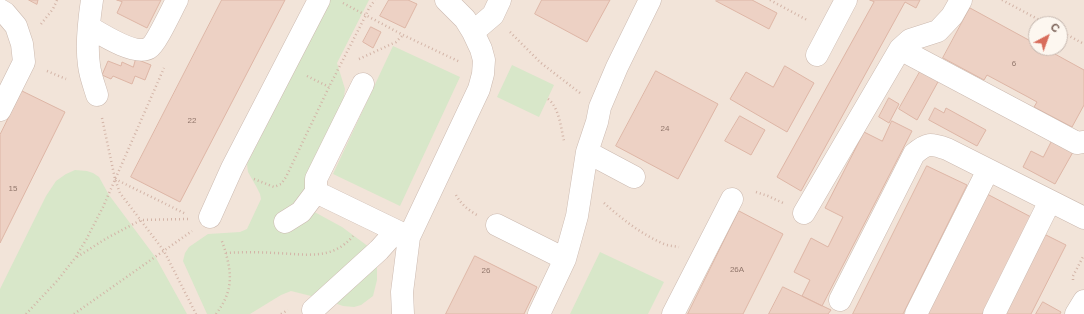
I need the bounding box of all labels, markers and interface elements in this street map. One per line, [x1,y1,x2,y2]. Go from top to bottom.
north arrow [1028,16,1068,56]
text: С [1048,21,1062,35]
house number: 6 [1012,59,1016,69]
house number: 22 [188,116,196,126]
house number: 24 [661,124,669,134]
house number: 15 [9,184,17,194]
house number: 26А [730,265,744,275]
house number: 26 [482,266,490,276]

